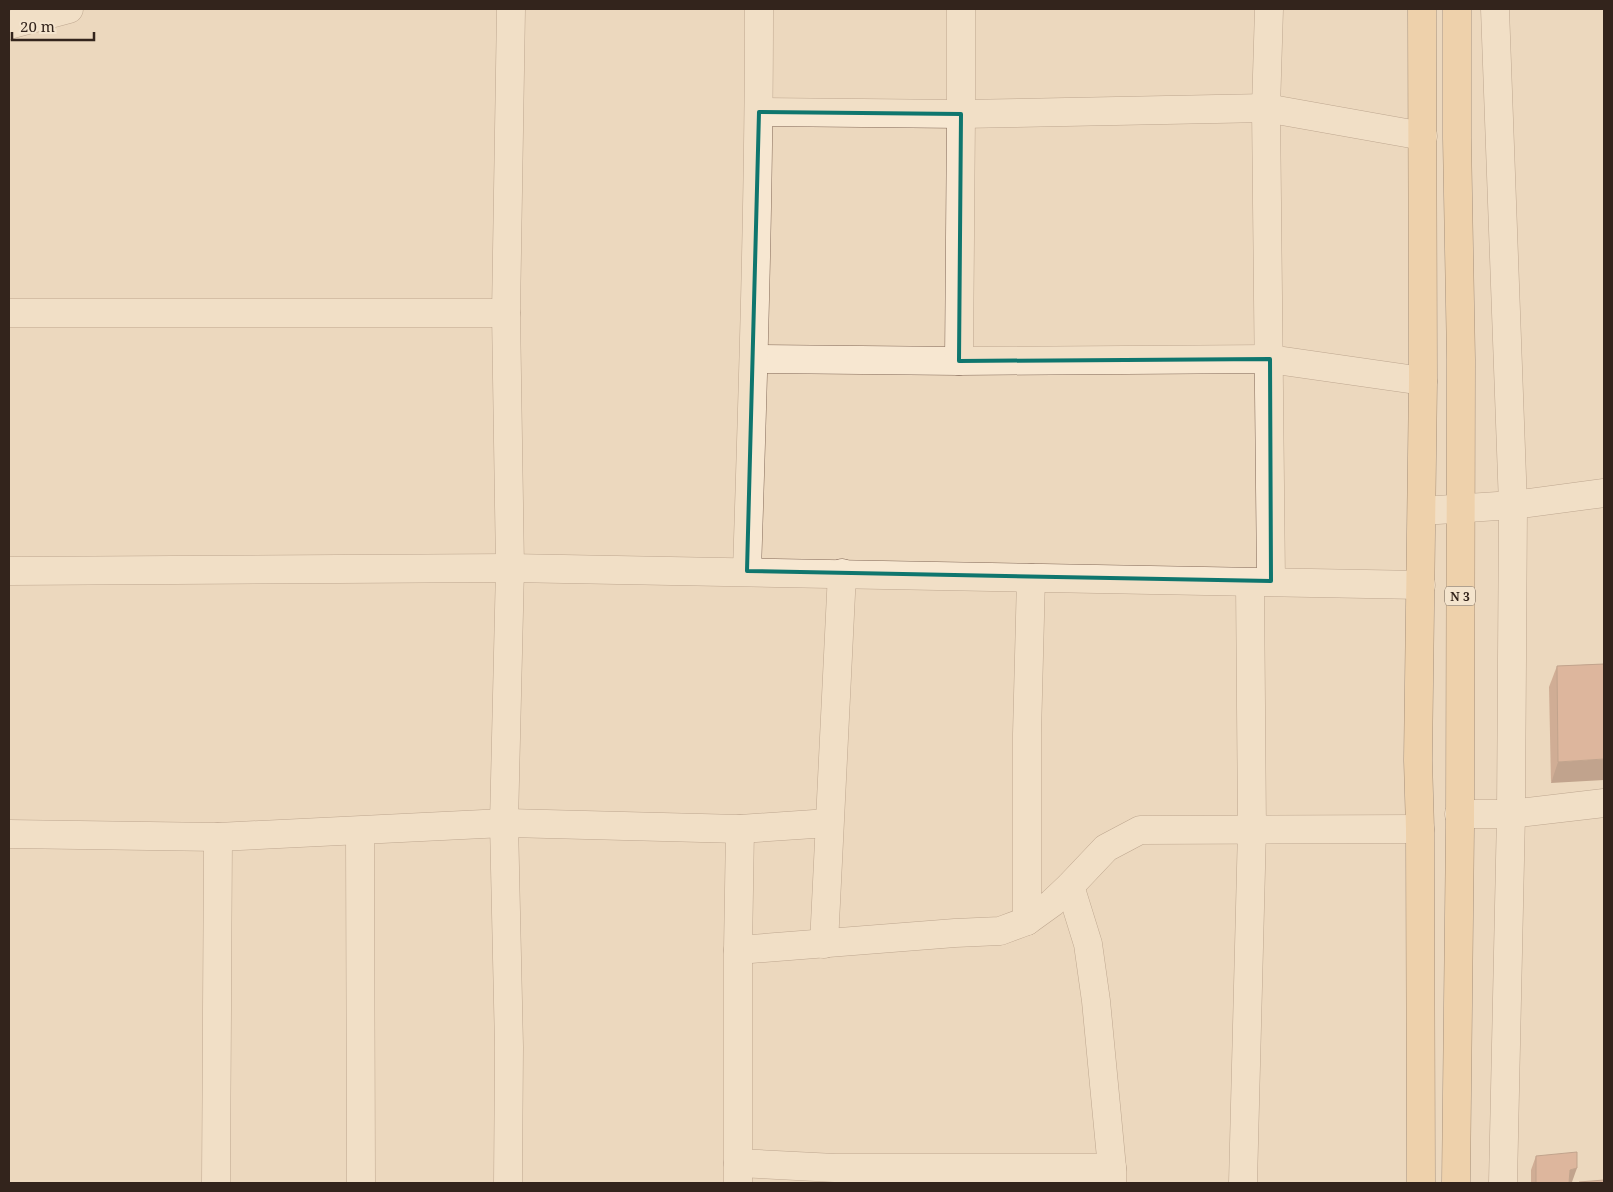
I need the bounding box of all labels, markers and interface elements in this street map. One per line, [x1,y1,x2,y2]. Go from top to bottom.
scale bar [12,10,95,42]
text: 20 m [20,16,55,36]
road number: N 3 [1445,586,1475,606]

